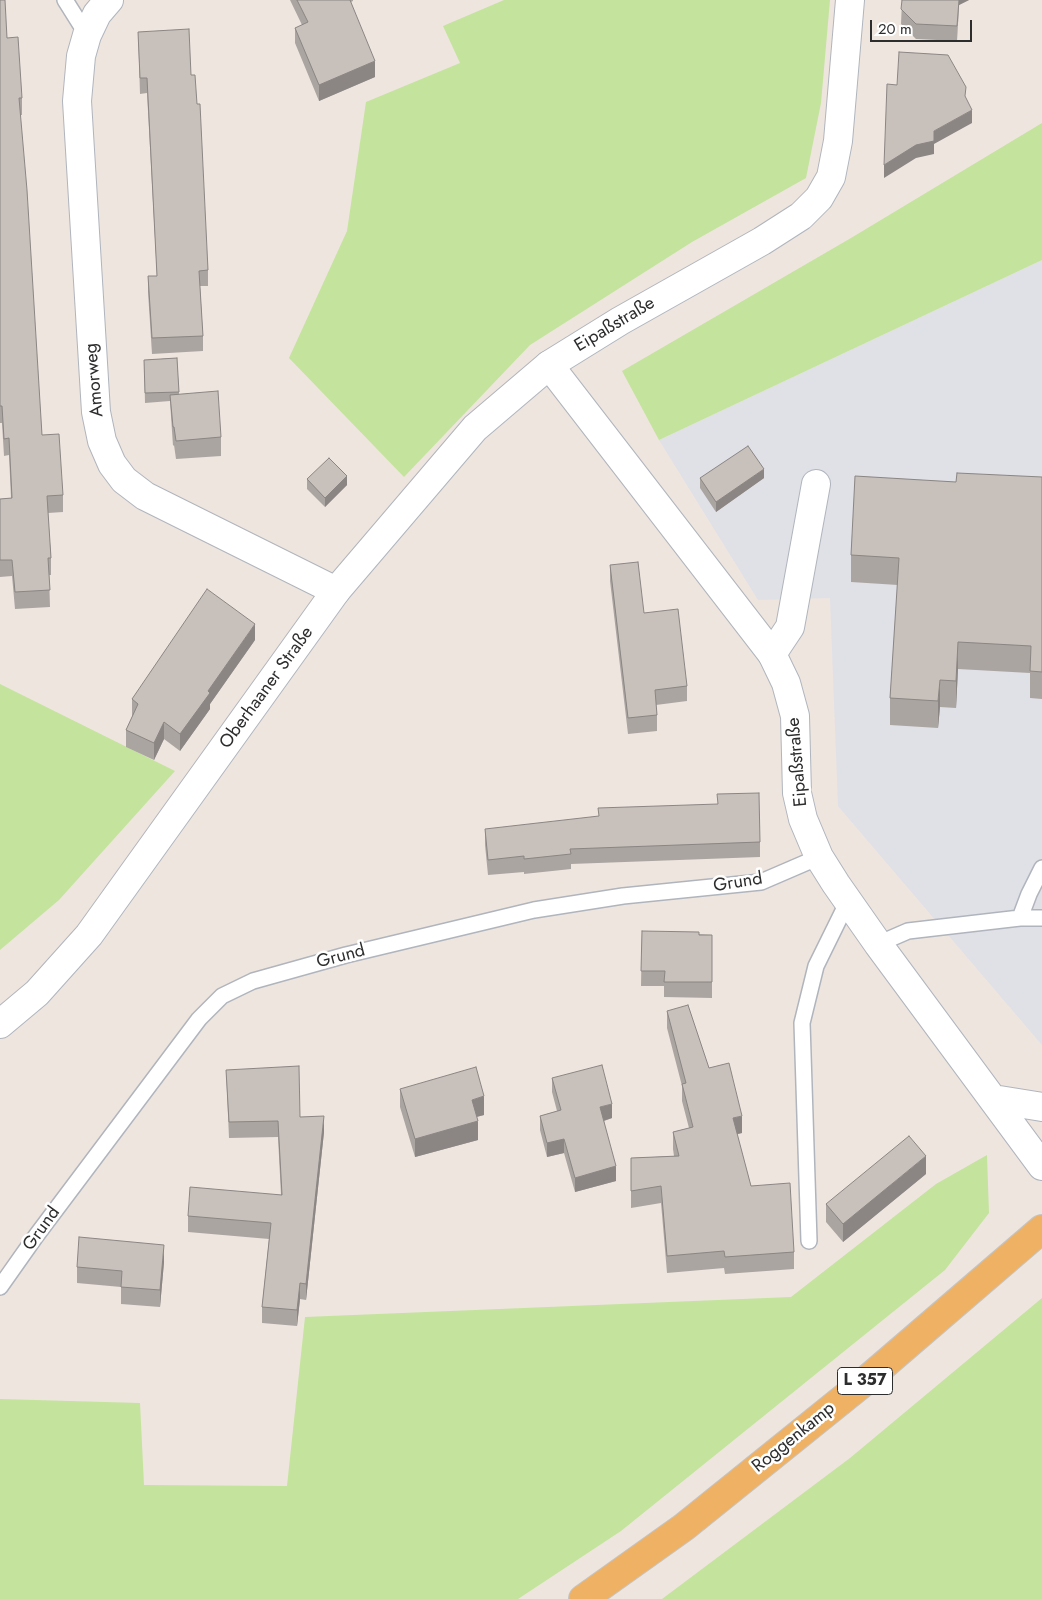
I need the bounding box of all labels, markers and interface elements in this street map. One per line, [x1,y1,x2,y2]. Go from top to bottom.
scale bar [872,10,974,42]
text: 20 m [878,18,912,40]
street label: Eipaßstraße [571,293,659,357]
street label: Amorweg [81,342,109,418]
street label: Oberhaaner Straße [216,623,318,753]
street label: Eipaßstraße [783,716,813,808]
street label: Grund [712,868,764,898]
street label: Grund [314,940,368,974]
street label: Grund [19,1203,65,1255]
road number: L 357 [838,1368,892,1394]
street label: Roggenkamp [748,1398,840,1478]

